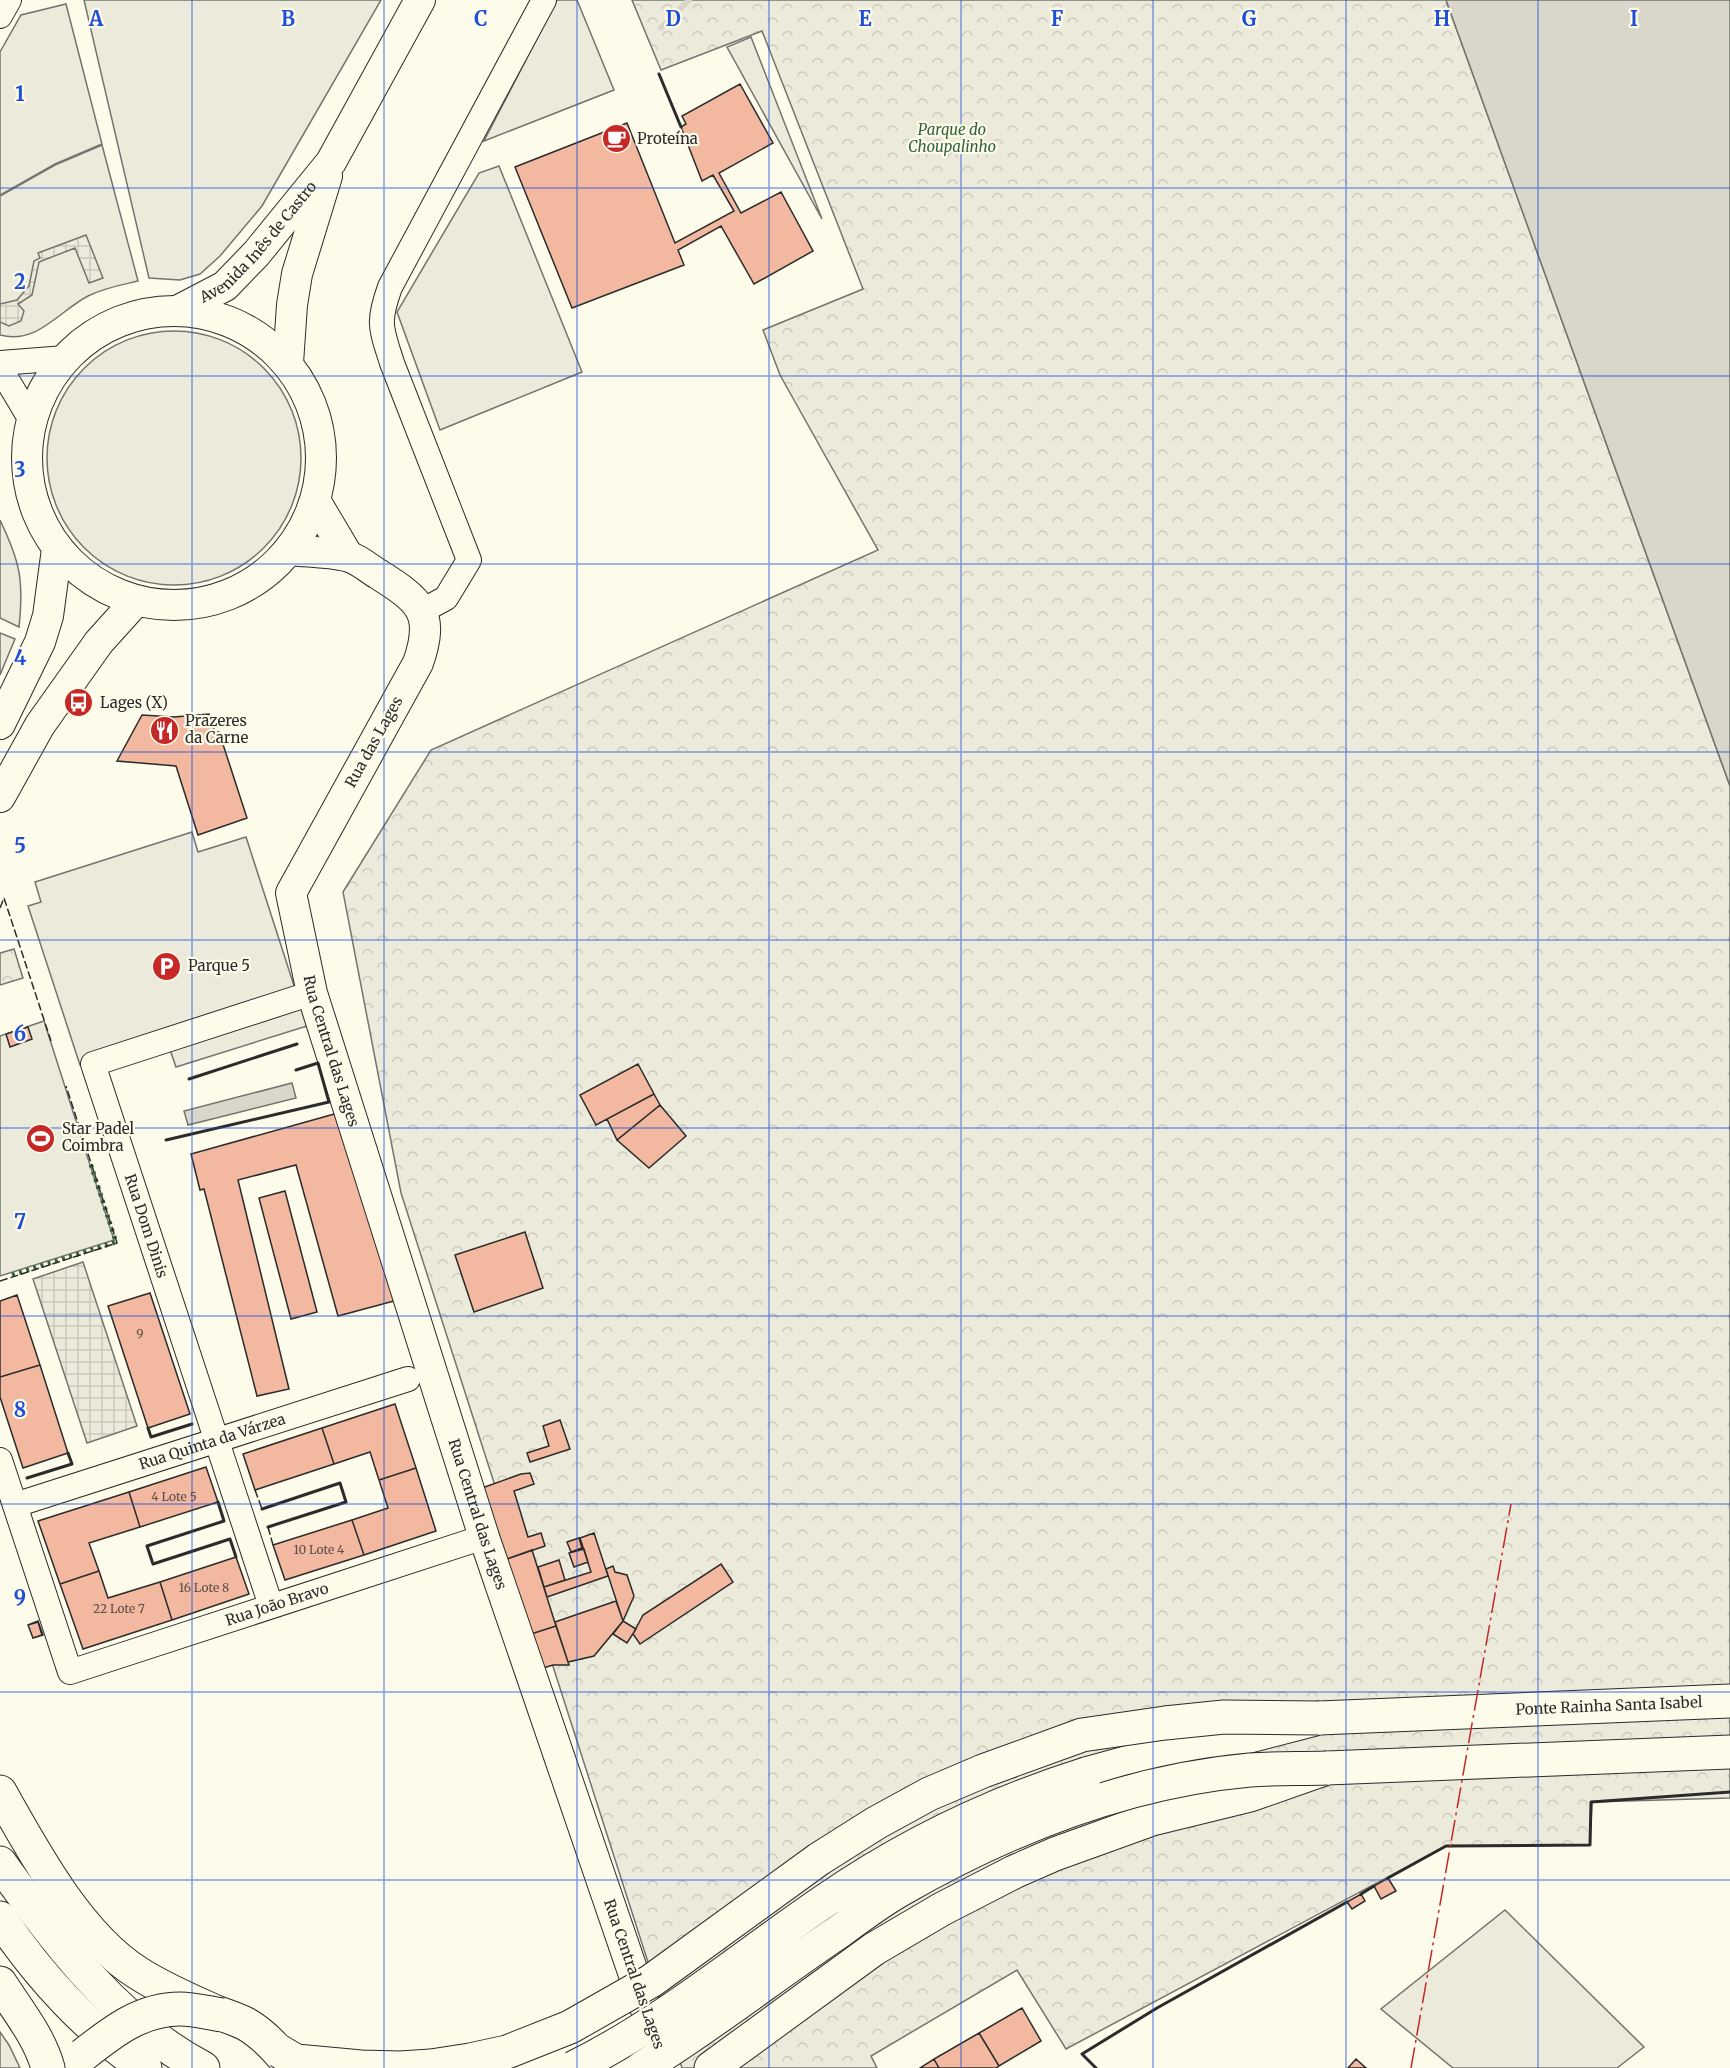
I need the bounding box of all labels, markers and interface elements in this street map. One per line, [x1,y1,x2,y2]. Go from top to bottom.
text: A [88,6,104,31]
text: B [281,6,295,31]
text: C [474,6,488,31]
text: D [665,6,681,31]
text: E [858,6,872,31]
text: F [1051,6,1064,31]
text: G [1242,6,1257,31]
text: H [1434,6,1450,31]
text: I [1630,6,1638,31]
text: 1 [15,81,25,106]
park label: Parque do Choupalinho [908,120,996,156]
cafe icon: Proteína [600,123,632,155]
place label: Proteína [637,129,698,148]
street label: Avenida Inês de Castro [195,177,321,307]
text: 2 [14,269,26,294]
text: 3 [14,457,26,482]
text: 4 [14,645,27,670]
bus stop icon: Lages (X) [63,687,95,719]
place label: Lages (X) [100,693,168,712]
street label: Rua das Lages [341,693,406,791]
place label: Prazeres da Carne [185,711,248,747]
restaurant icon: Prazeres da Carne [148,714,180,746]
text: 5 [14,833,26,858]
parking icon: Parque 5 [151,950,183,982]
place label: Parque 5 [188,956,250,975]
street label: Rua Central das Lages [300,973,364,1129]
text: 6 [14,1021,26,1046]
place label: Star Padel Coimbra [62,1119,135,1155]
sports icon: Star Padel Coimbra [25,1122,57,1154]
street label: Rua Dom Dinis [121,1171,172,1280]
text: 7 [14,1209,26,1234]
house number: 9 [136,1326,144,1341]
text: 8 [14,1397,26,1422]
street label: Rua Quinta da Várzea [136,1409,288,1474]
street label: Rua Central das Lages [445,1436,511,1592]
house number: 4 Lote 5 [151,1489,197,1504]
house number: 10 Lote 4 [293,1542,345,1557]
street label: Rua João Bravo [223,1578,331,1630]
house number: 16 Lote 8 [179,1580,229,1595]
text: 9 [14,1585,26,1610]
house number: 22 Lote 7 [93,1601,145,1616]
street label: Ponte Rainha Santa Isabel [1515,1692,1703,1719]
street label: Rua Central das Lages [600,1896,669,2051]

